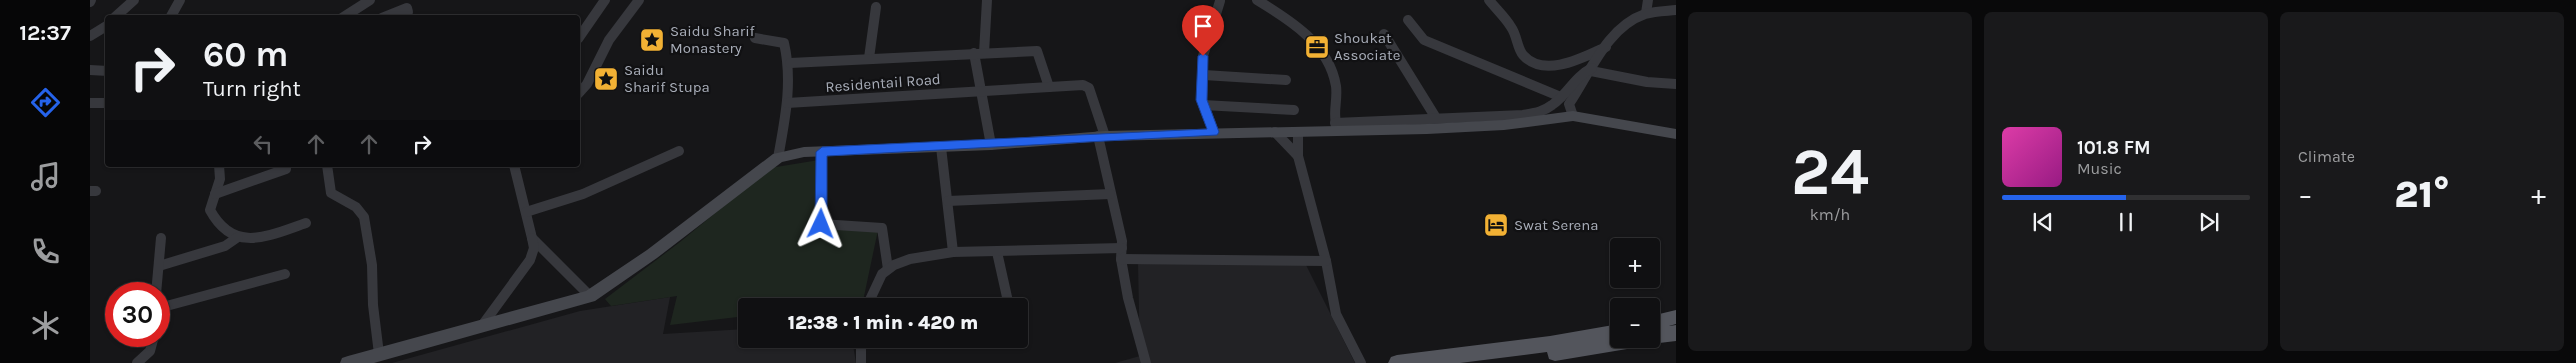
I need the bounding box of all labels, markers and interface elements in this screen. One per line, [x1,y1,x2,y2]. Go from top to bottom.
pin [1182,5,1224,56]
icon: arrive [1189,12,1217,40]
text: 12:37 [19,20,71,46]
place label: Saidu Sharif Monastery [670,22,756,57]
place icon: Saidu Sharif Monastery [639,27,665,53]
place label: Shoukat Associate [1334,29,1400,64]
text: 60 m [203,34,288,75]
office icon: Shoukat Associate [1304,34,1330,60]
icon: right [120,35,185,100]
place label: Saidu Sharif Stupa [624,61,710,96]
place icon: Saidu Sharif Stupa [593,66,619,92]
street label: Residentail Road [825,70,941,96]
text: Turn right [203,76,301,102]
icon: directions [28,85,63,120]
icon: left [249,130,277,158]
icon: ahead [302,130,330,158]
icon: ahead [355,130,383,158]
icon: right [408,130,436,158]
text: 24 [1791,134,1869,210]
text: 101.8 FM [2077,137,2151,159]
text: Climate [2298,147,2355,166]
icon: music [28,159,63,194]
text: Music [2077,159,2122,178]
text: 21° [2394,172,2450,217]
text: − [2298,178,2313,211]
text: + [2531,178,2546,211]
position arrow [794,197,846,249]
text: km/h [1810,205,1850,224]
icon: previous [2029,208,2057,236]
icon: pause [2112,208,2140,236]
icon: next [2195,208,2223,236]
hotel icon: Swat Serena [1483,212,1509,238]
place label: Swat Serena [1514,216,1599,234]
icon: phone [28,234,63,269]
map controls [1610,238,1660,348]
button: + [1610,238,1660,288]
speed limit sign: 30 [105,282,170,347]
button: − [1610,298,1660,348]
icon: climate [28,308,63,343]
text: 12:38 · 1 min · 420 m [788,312,978,334]

